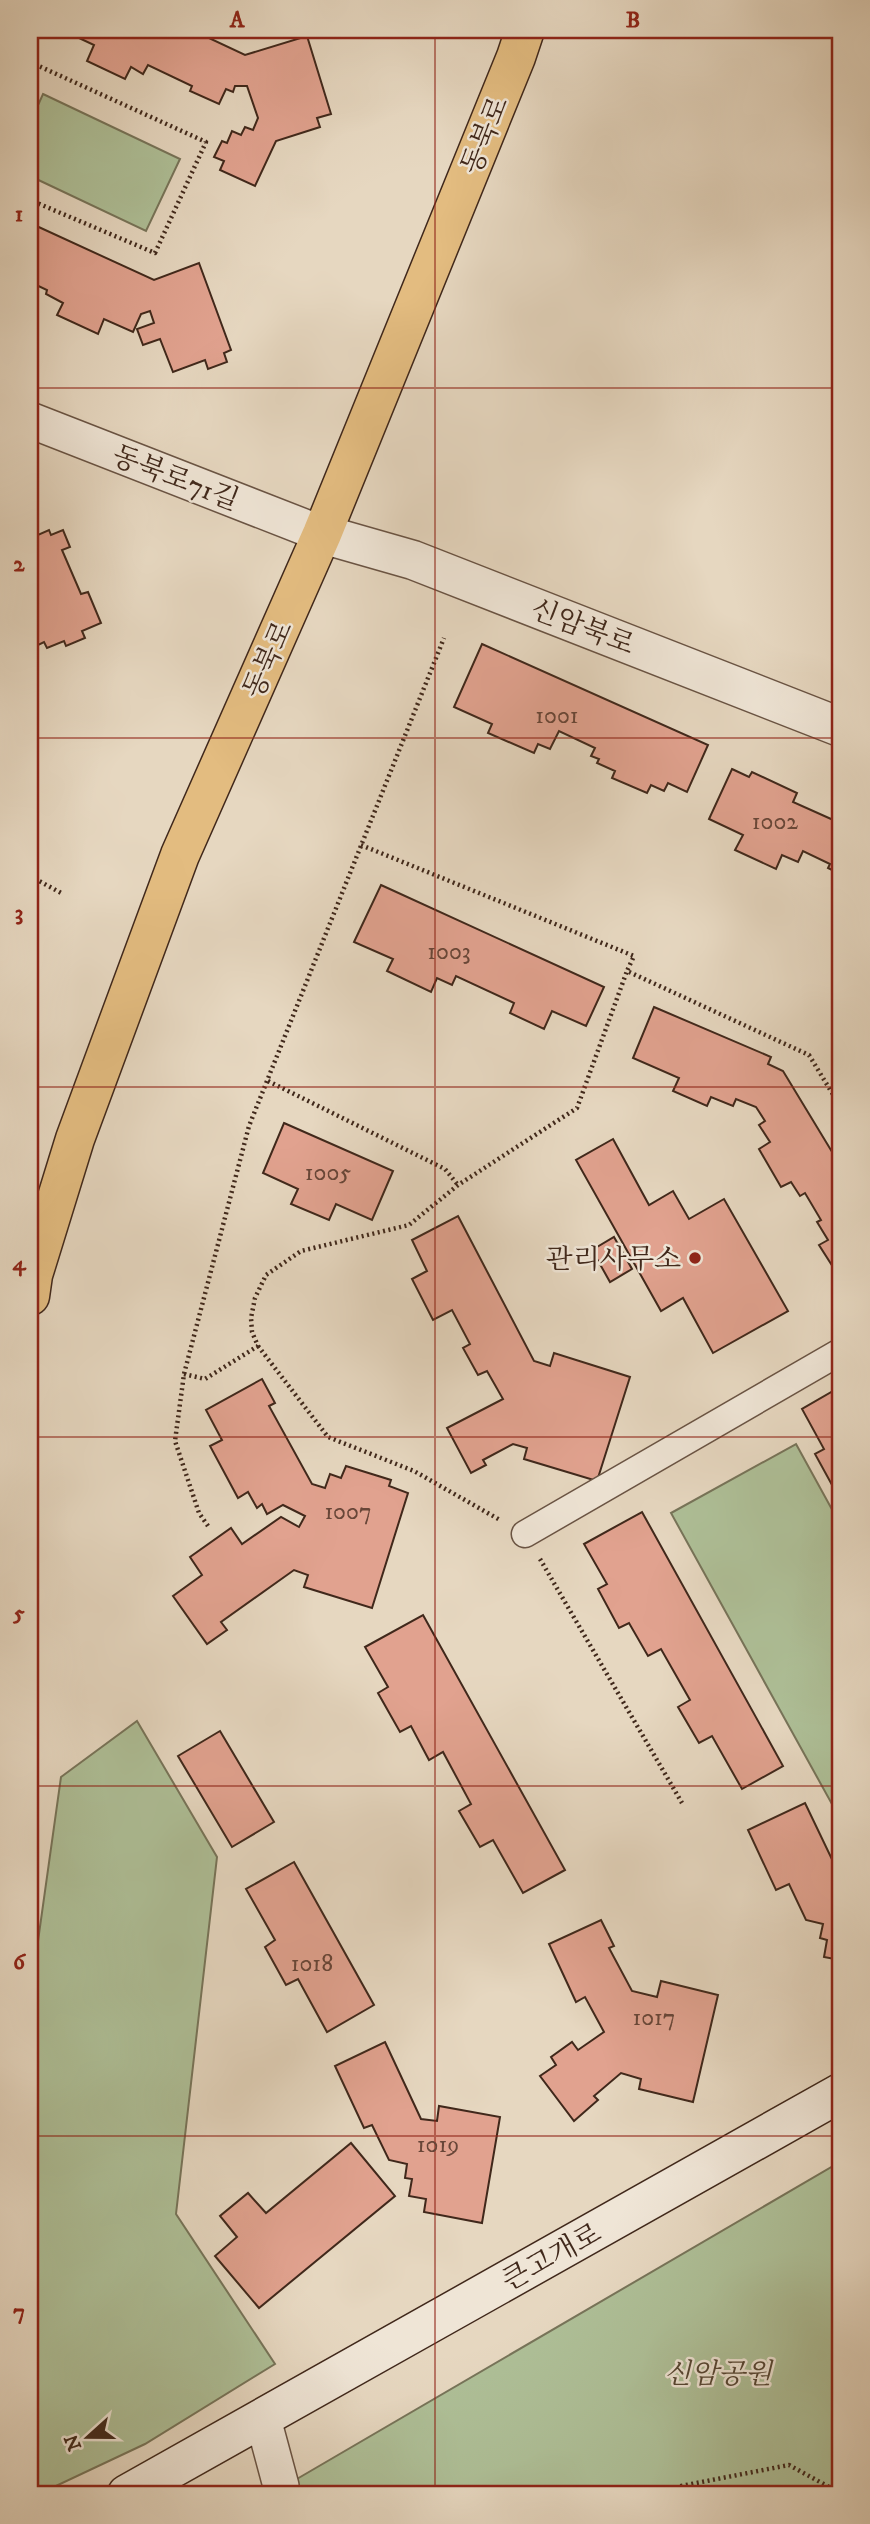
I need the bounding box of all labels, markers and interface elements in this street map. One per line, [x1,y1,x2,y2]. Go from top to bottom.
text: A [229,6,246,35]
text: B [626,6,640,35]
street label: 동북로 [454,91,517,180]
text: 1 [15,200,23,229]
street label: 동북로71길 [107,438,244,519]
text: 2 [13,550,25,579]
street label: 신암북로 [526,592,639,663]
street label: 동북로 [236,615,301,704]
house number: 1001 [535,701,579,731]
house number: 1002 [752,807,798,837]
text: 3 [15,899,23,928]
house number: 1003 [427,937,471,967]
house number: 1005 [305,1158,351,1188]
place label: 관리사무소 [546,1242,681,1277]
text: 4 [12,1249,27,1278]
marker: 관리사무소 [687,1250,703,1266]
house number: 1007 [324,1497,372,1527]
text: 5 [12,1599,25,1628]
text: 6 [13,1948,27,1977]
house number: 1018 [291,1949,333,1979]
house number: 1017 [633,2003,676,2033]
house number: 1019 [417,2130,459,2160]
street label: 큰고개로 [496,2216,608,2299]
text: 7 [13,2298,25,2327]
park label: 신암공원 [664,2357,774,2392]
north arrow [52,2402,122,2472]
text: N [60,2431,87,2454]

